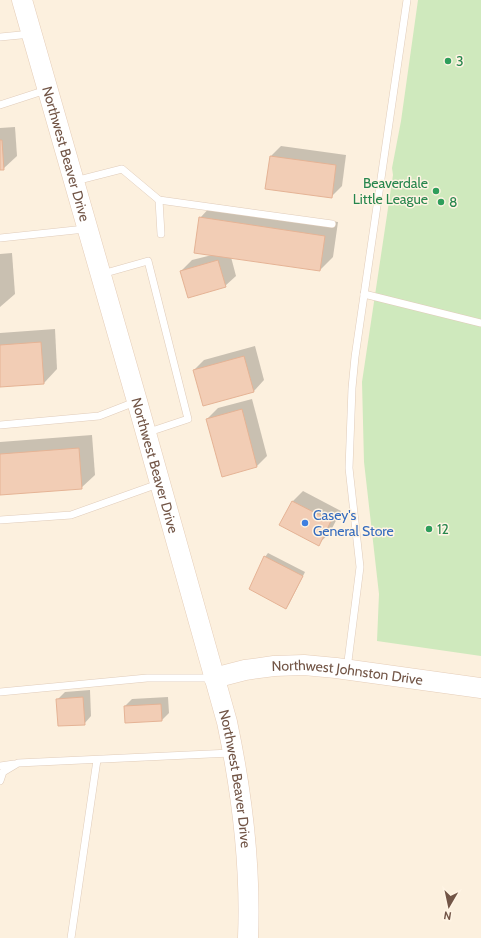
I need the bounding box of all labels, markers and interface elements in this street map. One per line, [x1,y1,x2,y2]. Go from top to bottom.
place label: 3 [456,52,464,70]
marker: 3 [443,56,453,66]
street label: Northwest Beaver Drive [38,84,94,224]
place label: Beaverdale Little League [353,174,428,208]
marker: Beaverdale Little League [431,186,441,196]
place label: 8 [449,193,457,211]
marker: 8 [436,197,446,207]
street label: Northwest Beaver Drive [127,396,183,535]
place label: Casey's General Store [313,506,394,540]
marker: Casey's General Store [300,518,310,528]
place label: 12 [437,520,449,538]
marker: 12 [424,524,434,534]
street label: Northwest Johnston Drive [271,656,424,689]
street label: Northwest Beaver Drive [215,708,255,849]
north arrow [429,886,469,926]
text: N [442,908,452,923]

